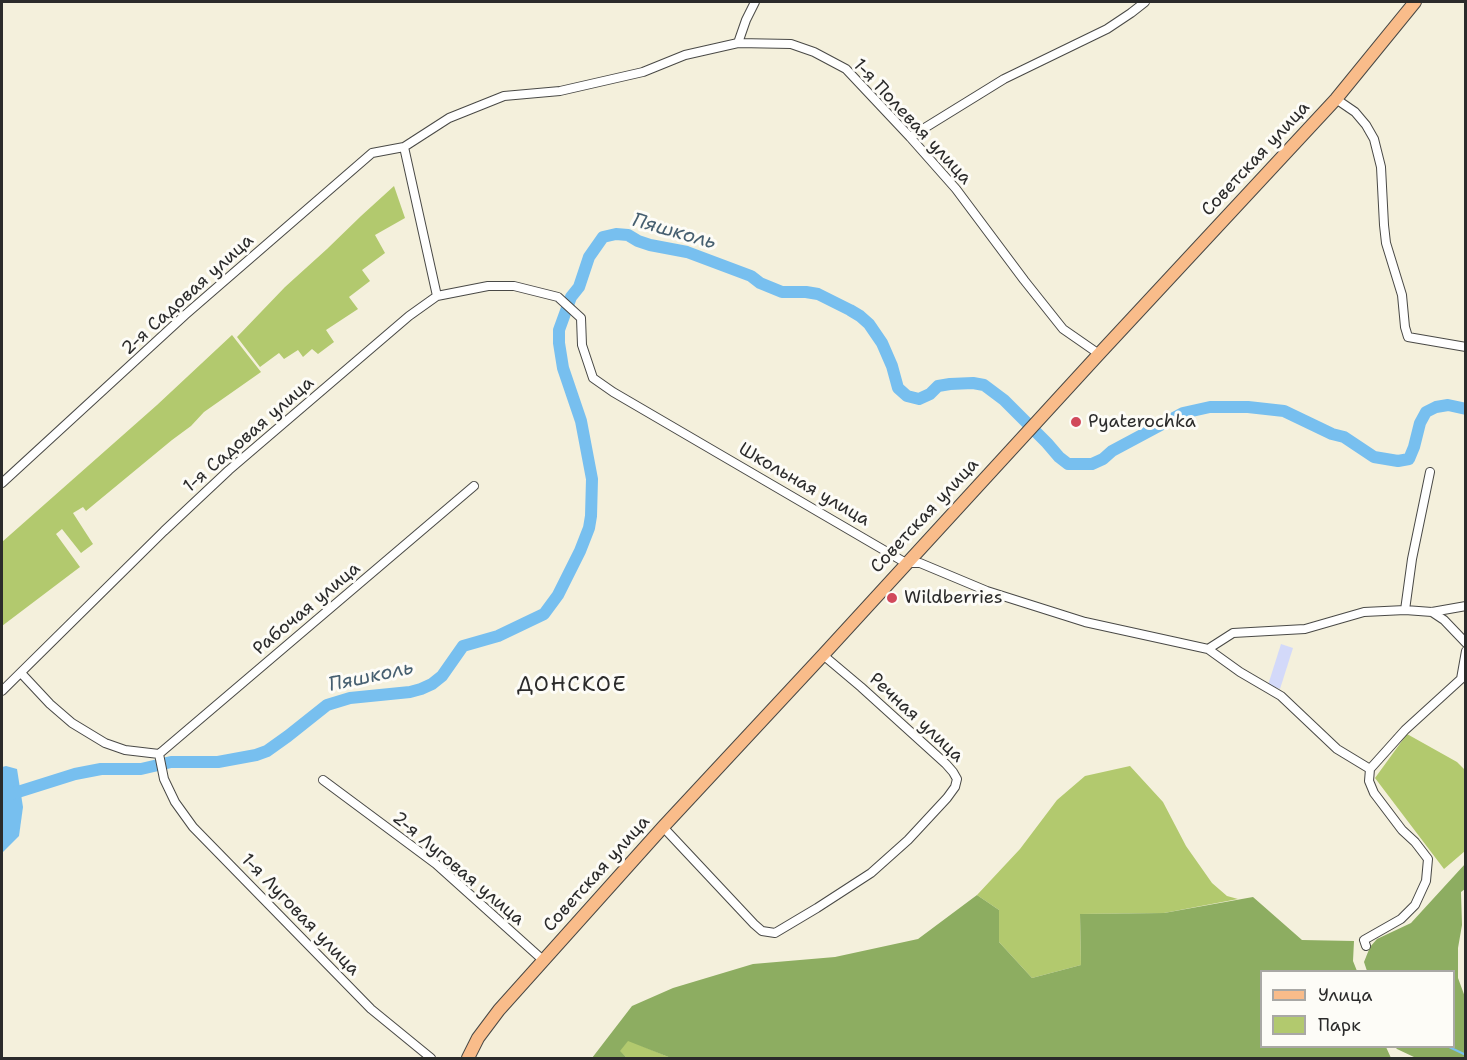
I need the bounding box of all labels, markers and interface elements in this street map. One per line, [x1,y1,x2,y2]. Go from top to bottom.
street label: 1-я Полевая улица [848,55,976,189]
street label: Советская улица [1197,97,1315,221]
water label: Пяшколь [629,209,719,255]
street label: 2-я Садовая улица [118,230,258,360]
street label: 1-я Садовая улица [179,373,319,497]
place label: Pyaterochka [1088,411,1196,433]
marker: Pyaterochka [1069,415,1083,429]
street label: Школьная улица [734,439,874,531]
street label: Советская улица [866,454,984,578]
street label: Рабочая улица [249,558,365,660]
place label: Wildberries [904,587,1003,609]
marker: Wildberries [885,591,899,605]
water label: Пяшколь [326,656,416,698]
street label: Речная улица [864,669,968,767]
district label: ДОНСКОЕ [517,673,627,699]
street label: 2-я Луговая улица [388,807,528,931]
street label: Советская улица [539,811,655,937]
street label: 1-я Луговая улица [236,849,364,981]
legend [1260,970,1455,1048]
text: Улица [1318,983,1372,1007]
text: Парк [1318,1013,1361,1037]

